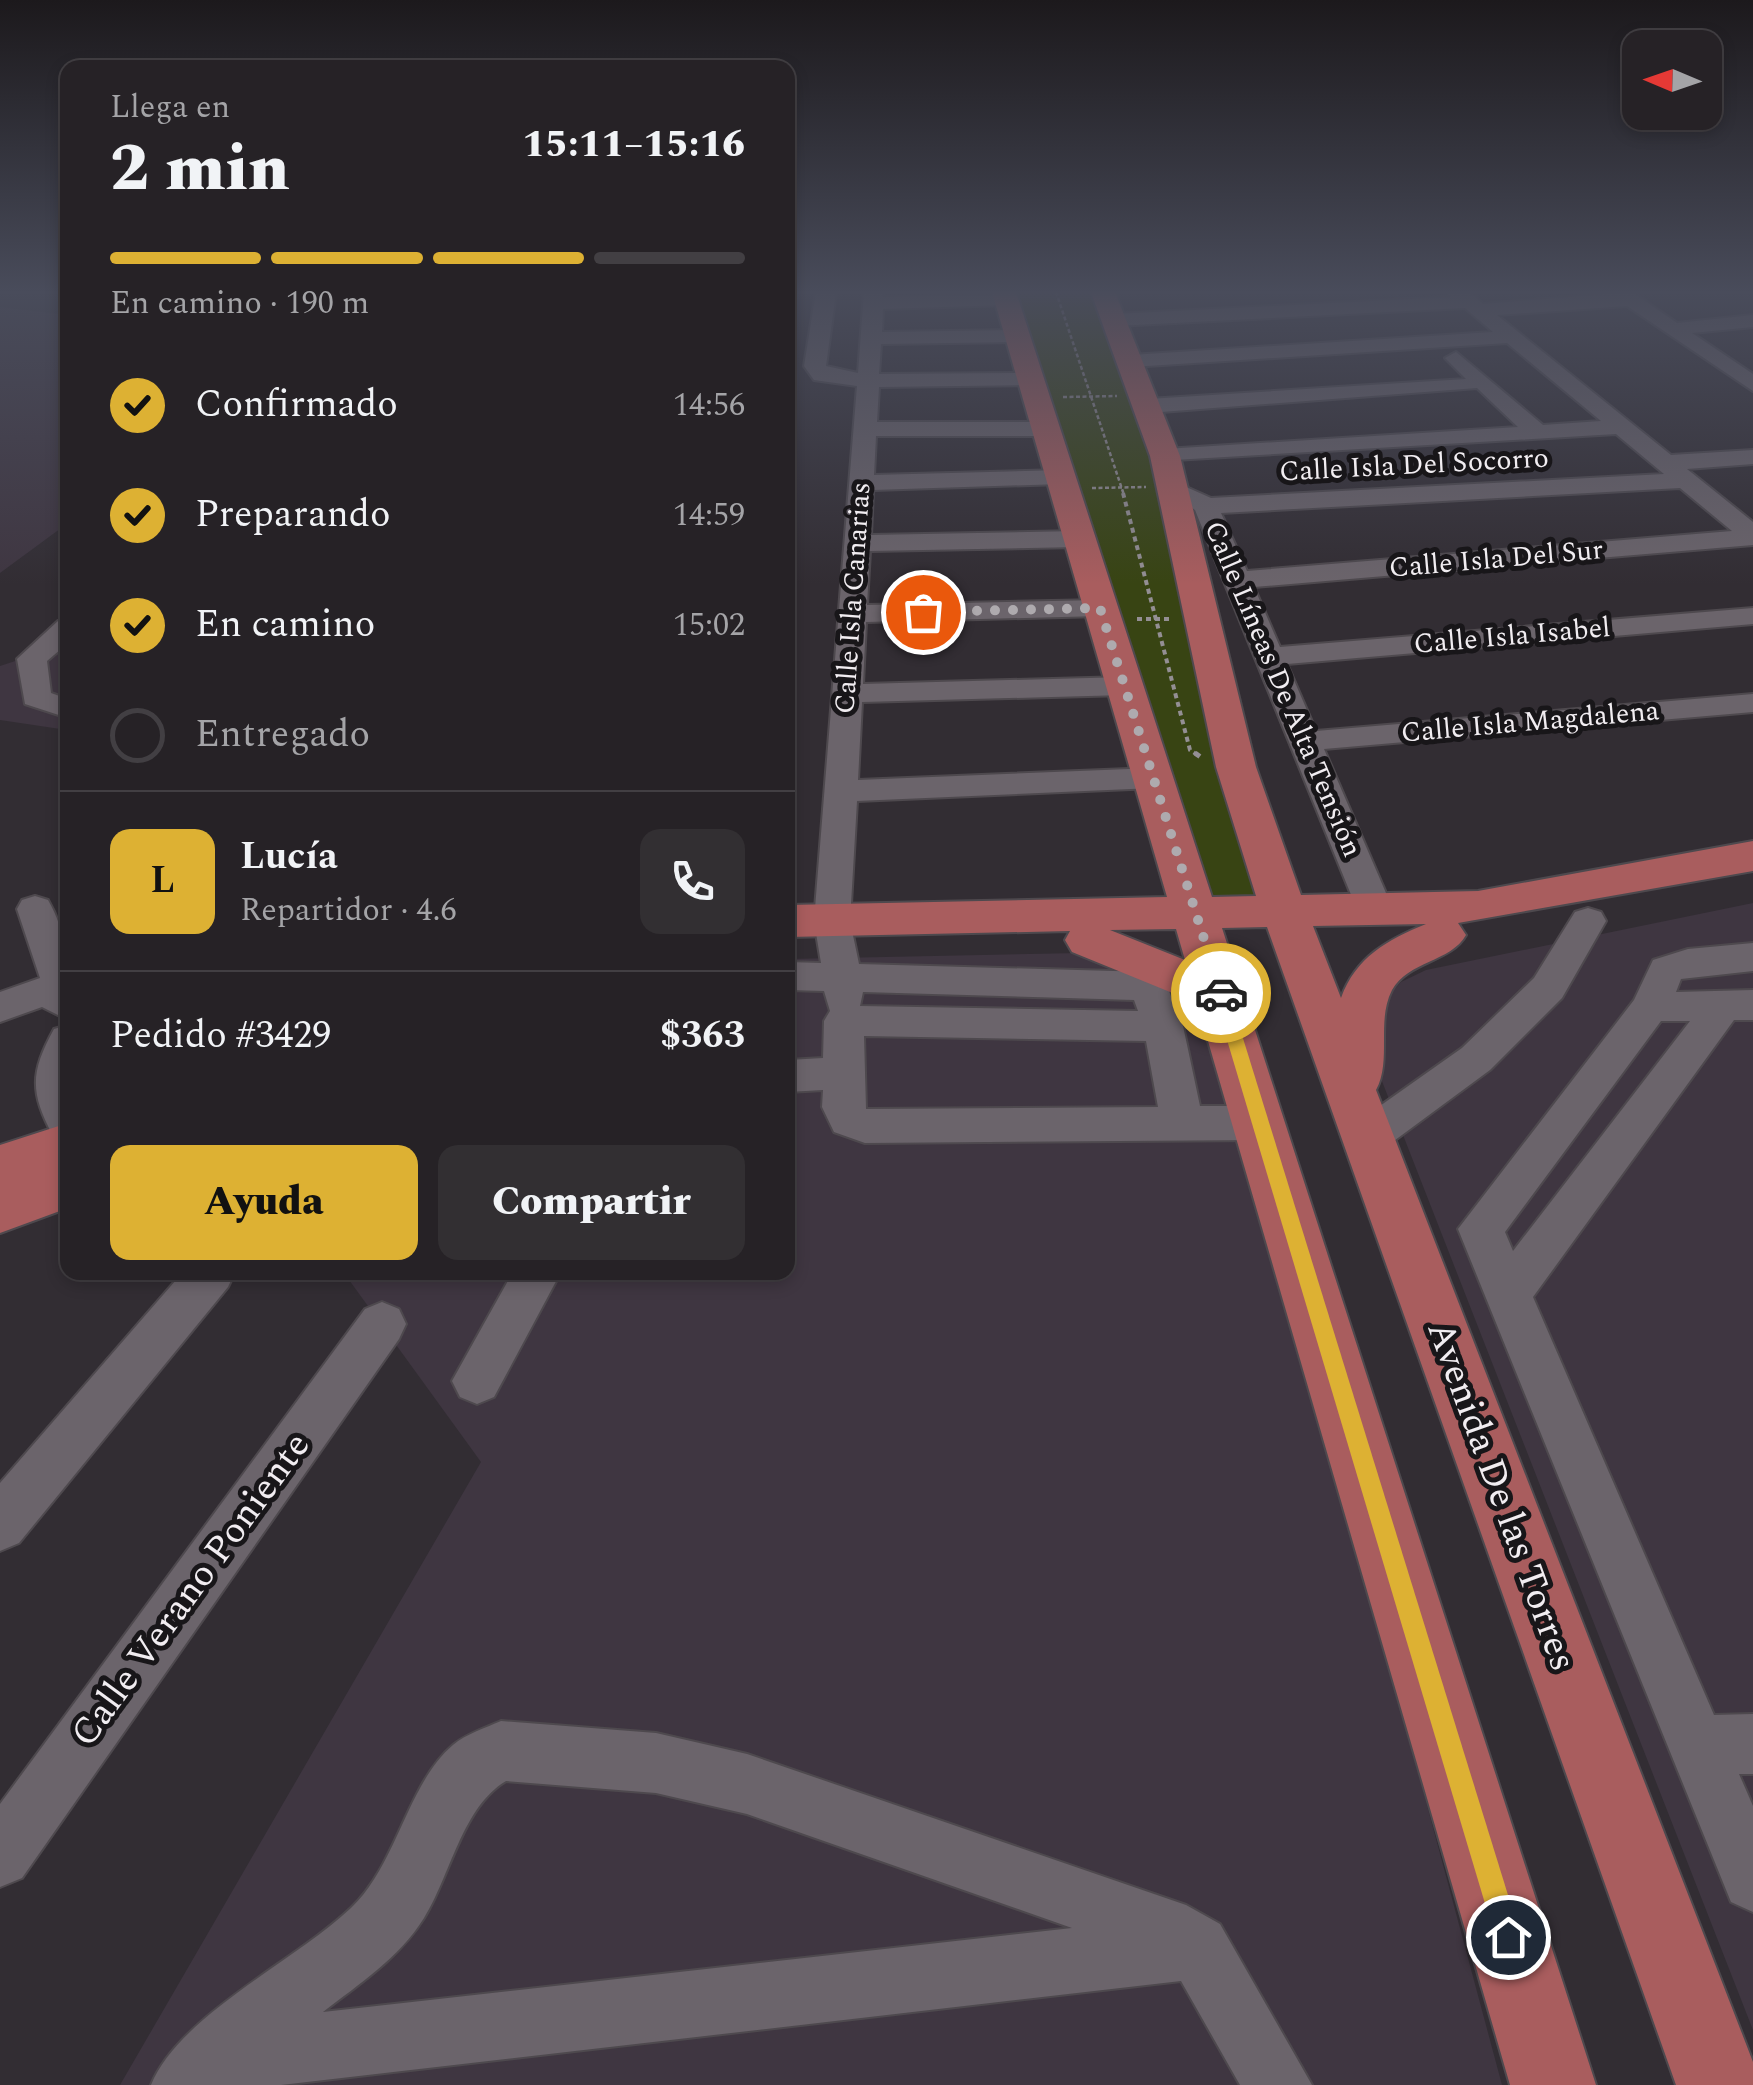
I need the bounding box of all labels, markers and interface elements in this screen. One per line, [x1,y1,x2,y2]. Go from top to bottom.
north arrow [1622,30,1722,130]
map controls [1622,30,1722,130]
text: Llega en [110,83,230,132]
text: 15:11–15:16 [522,116,745,174]
text: 2 min [110,120,290,219]
text: En camino · 190 m [110,279,369,328]
text: Confirmado [195,376,398,434]
icon: check [110,378,165,433]
text: 14:56 [673,381,745,430]
street label: Calle Isla Del Socorro [1278,436,1550,494]
street label: Calle Isla Canarias [823,481,883,715]
text: Preparando [195,486,391,544]
icon: check [110,488,165,543]
text: 14:59 [673,491,745,540]
street label: Calle Líneas De Alta Tensión [1193,514,1373,864]
street label: Calle Isla Del Sur [1387,528,1605,590]
pin [881,570,966,655]
icon: bag [896,585,951,640]
text: En camino [195,596,375,654]
icon: check [110,598,165,653]
text: 15:02 [673,601,745,650]
street label: Calle Isla Isabel [1412,606,1612,666]
street label: Calle Isla Magdalena [1399,689,1661,755]
text: Entregado [195,706,370,764]
text: Lucía [240,828,338,886]
button: phone [640,829,745,934]
text: L [150,852,175,910]
text: Repartidor · 4.6 [240,886,457,935]
courier [1171,943,1271,1043]
icon: car [1194,966,1249,1021]
text: Pedido #3429 [110,1007,331,1065]
text: $363 [660,1007,745,1065]
button: Ayuda [110,1145,418,1260]
button: Compartir [438,1145,745,1260]
street label: Avenida De las Torres [1411,1313,1591,1679]
street label: Calle Verano Poniente [57,1420,325,1760]
pin [1466,1895,1551,1980]
icon: home [1481,1910,1536,1965]

